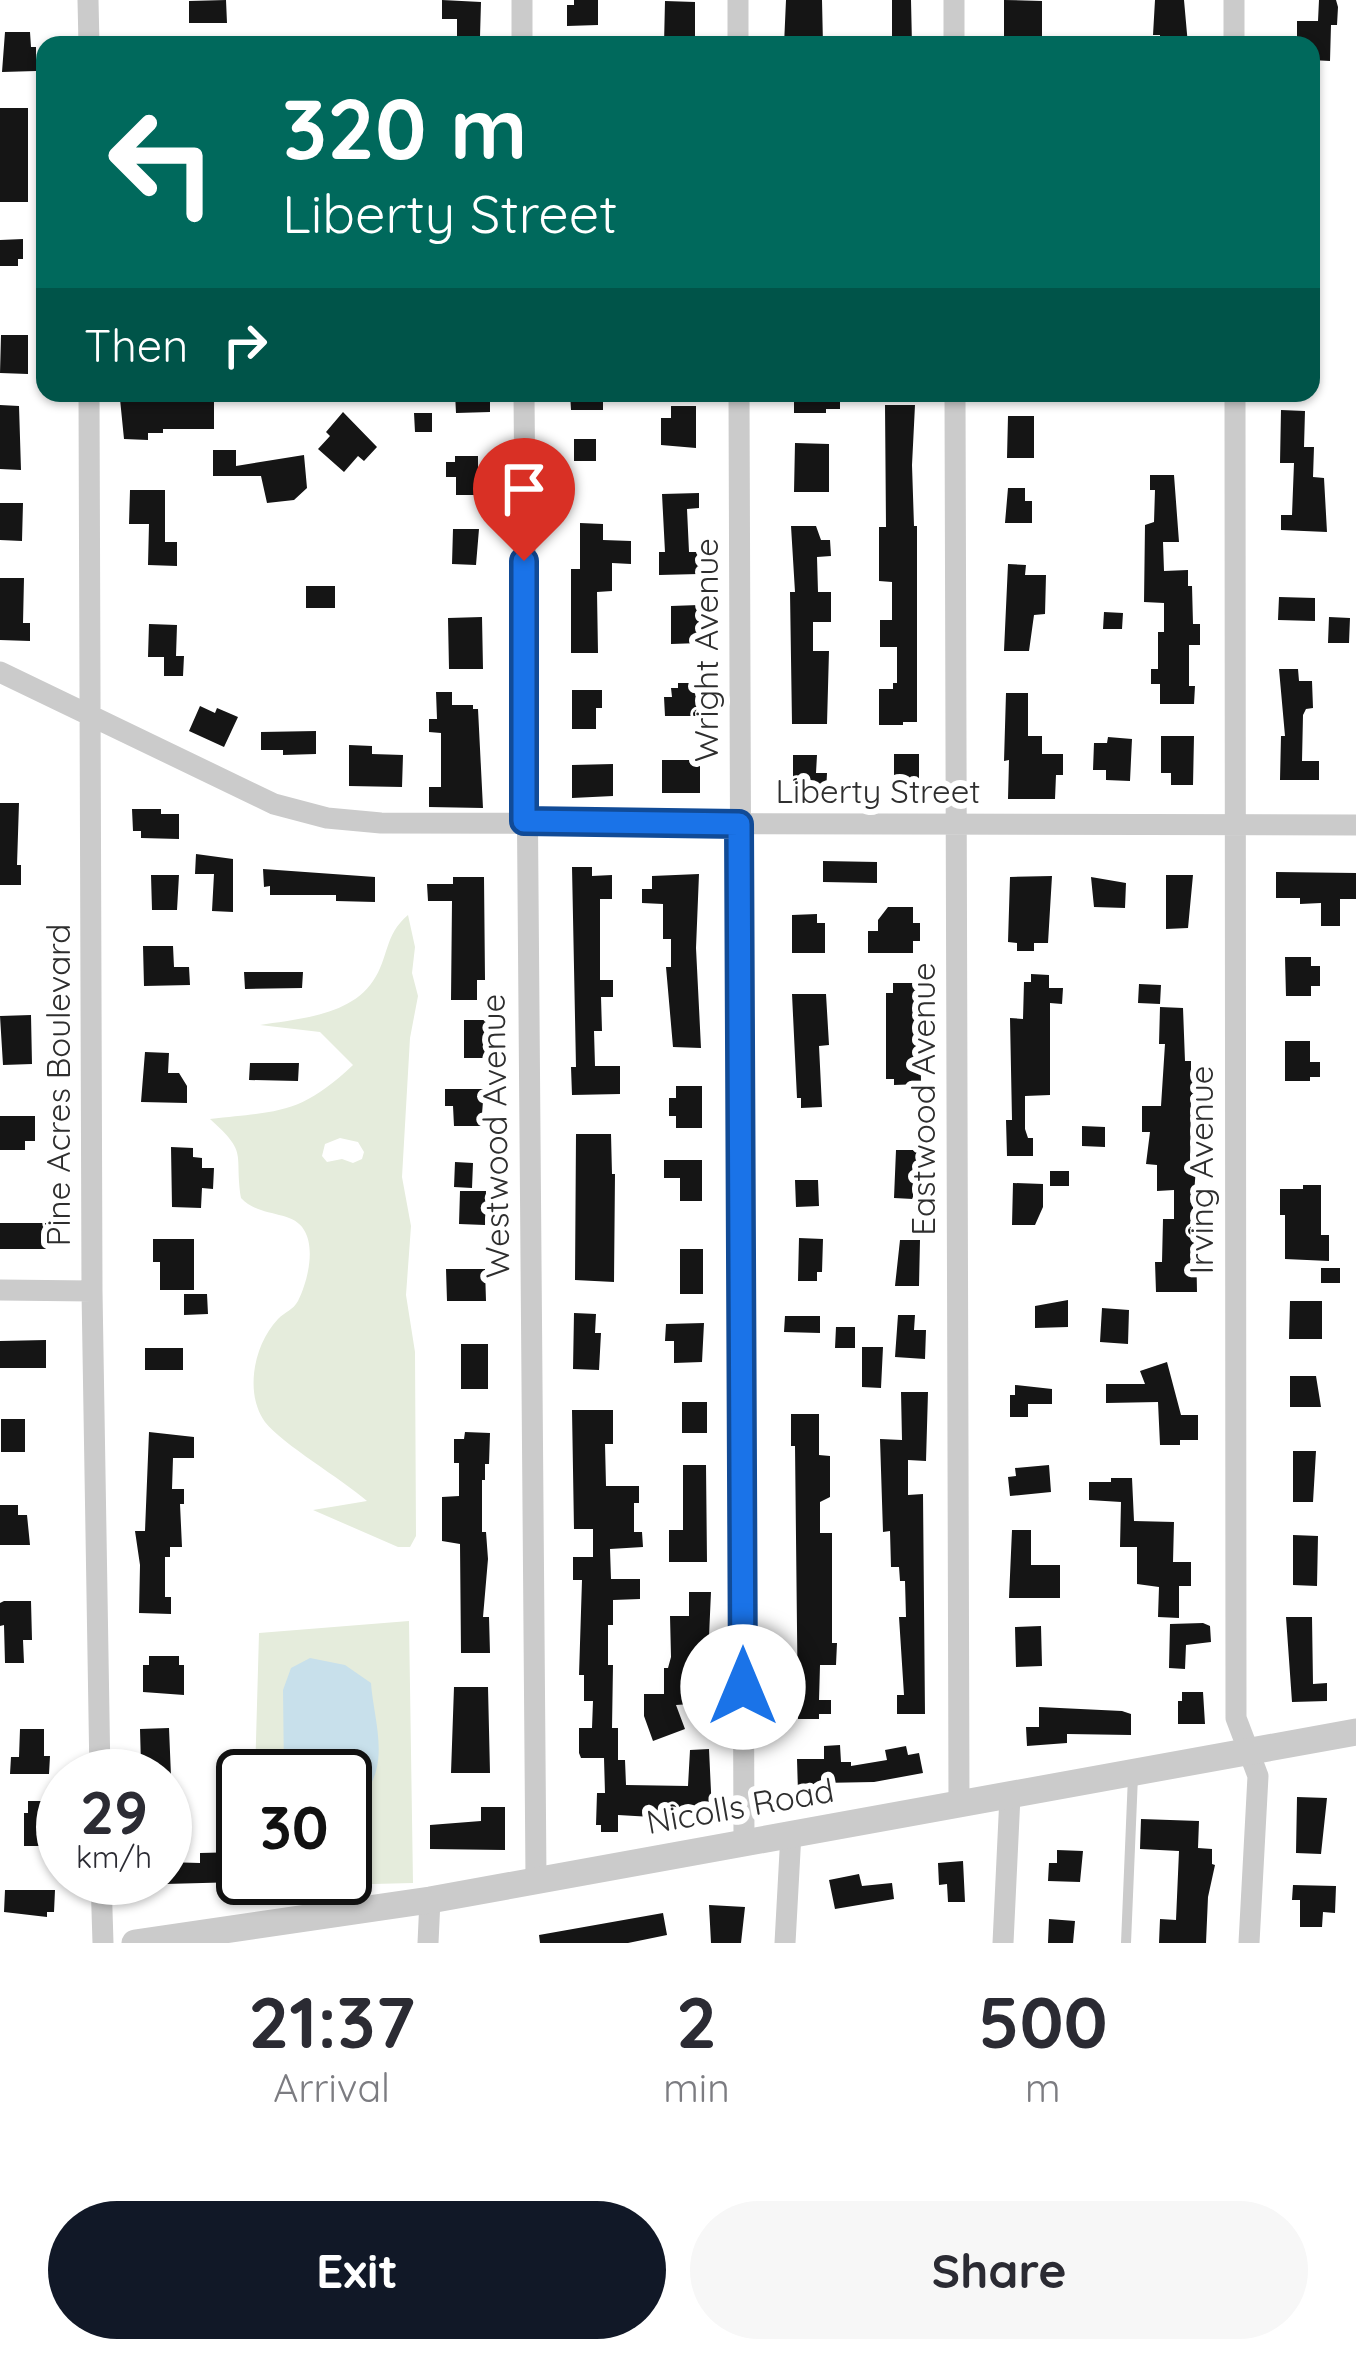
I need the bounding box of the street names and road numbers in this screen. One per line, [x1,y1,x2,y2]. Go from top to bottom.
street label: Wright Avenue [685,538,726,762]
street label: Liberty Street [775,770,981,811]
street label: Pine Acres Boulevard [37,924,78,1246]
street label: Eastwood Avenue [902,962,943,1236]
street label: Westwood Avenue [472,993,517,1279]
street label: Irving Avenue [1180,1066,1221,1274]
street label: Nicolls Road [643,1769,837,1842]

